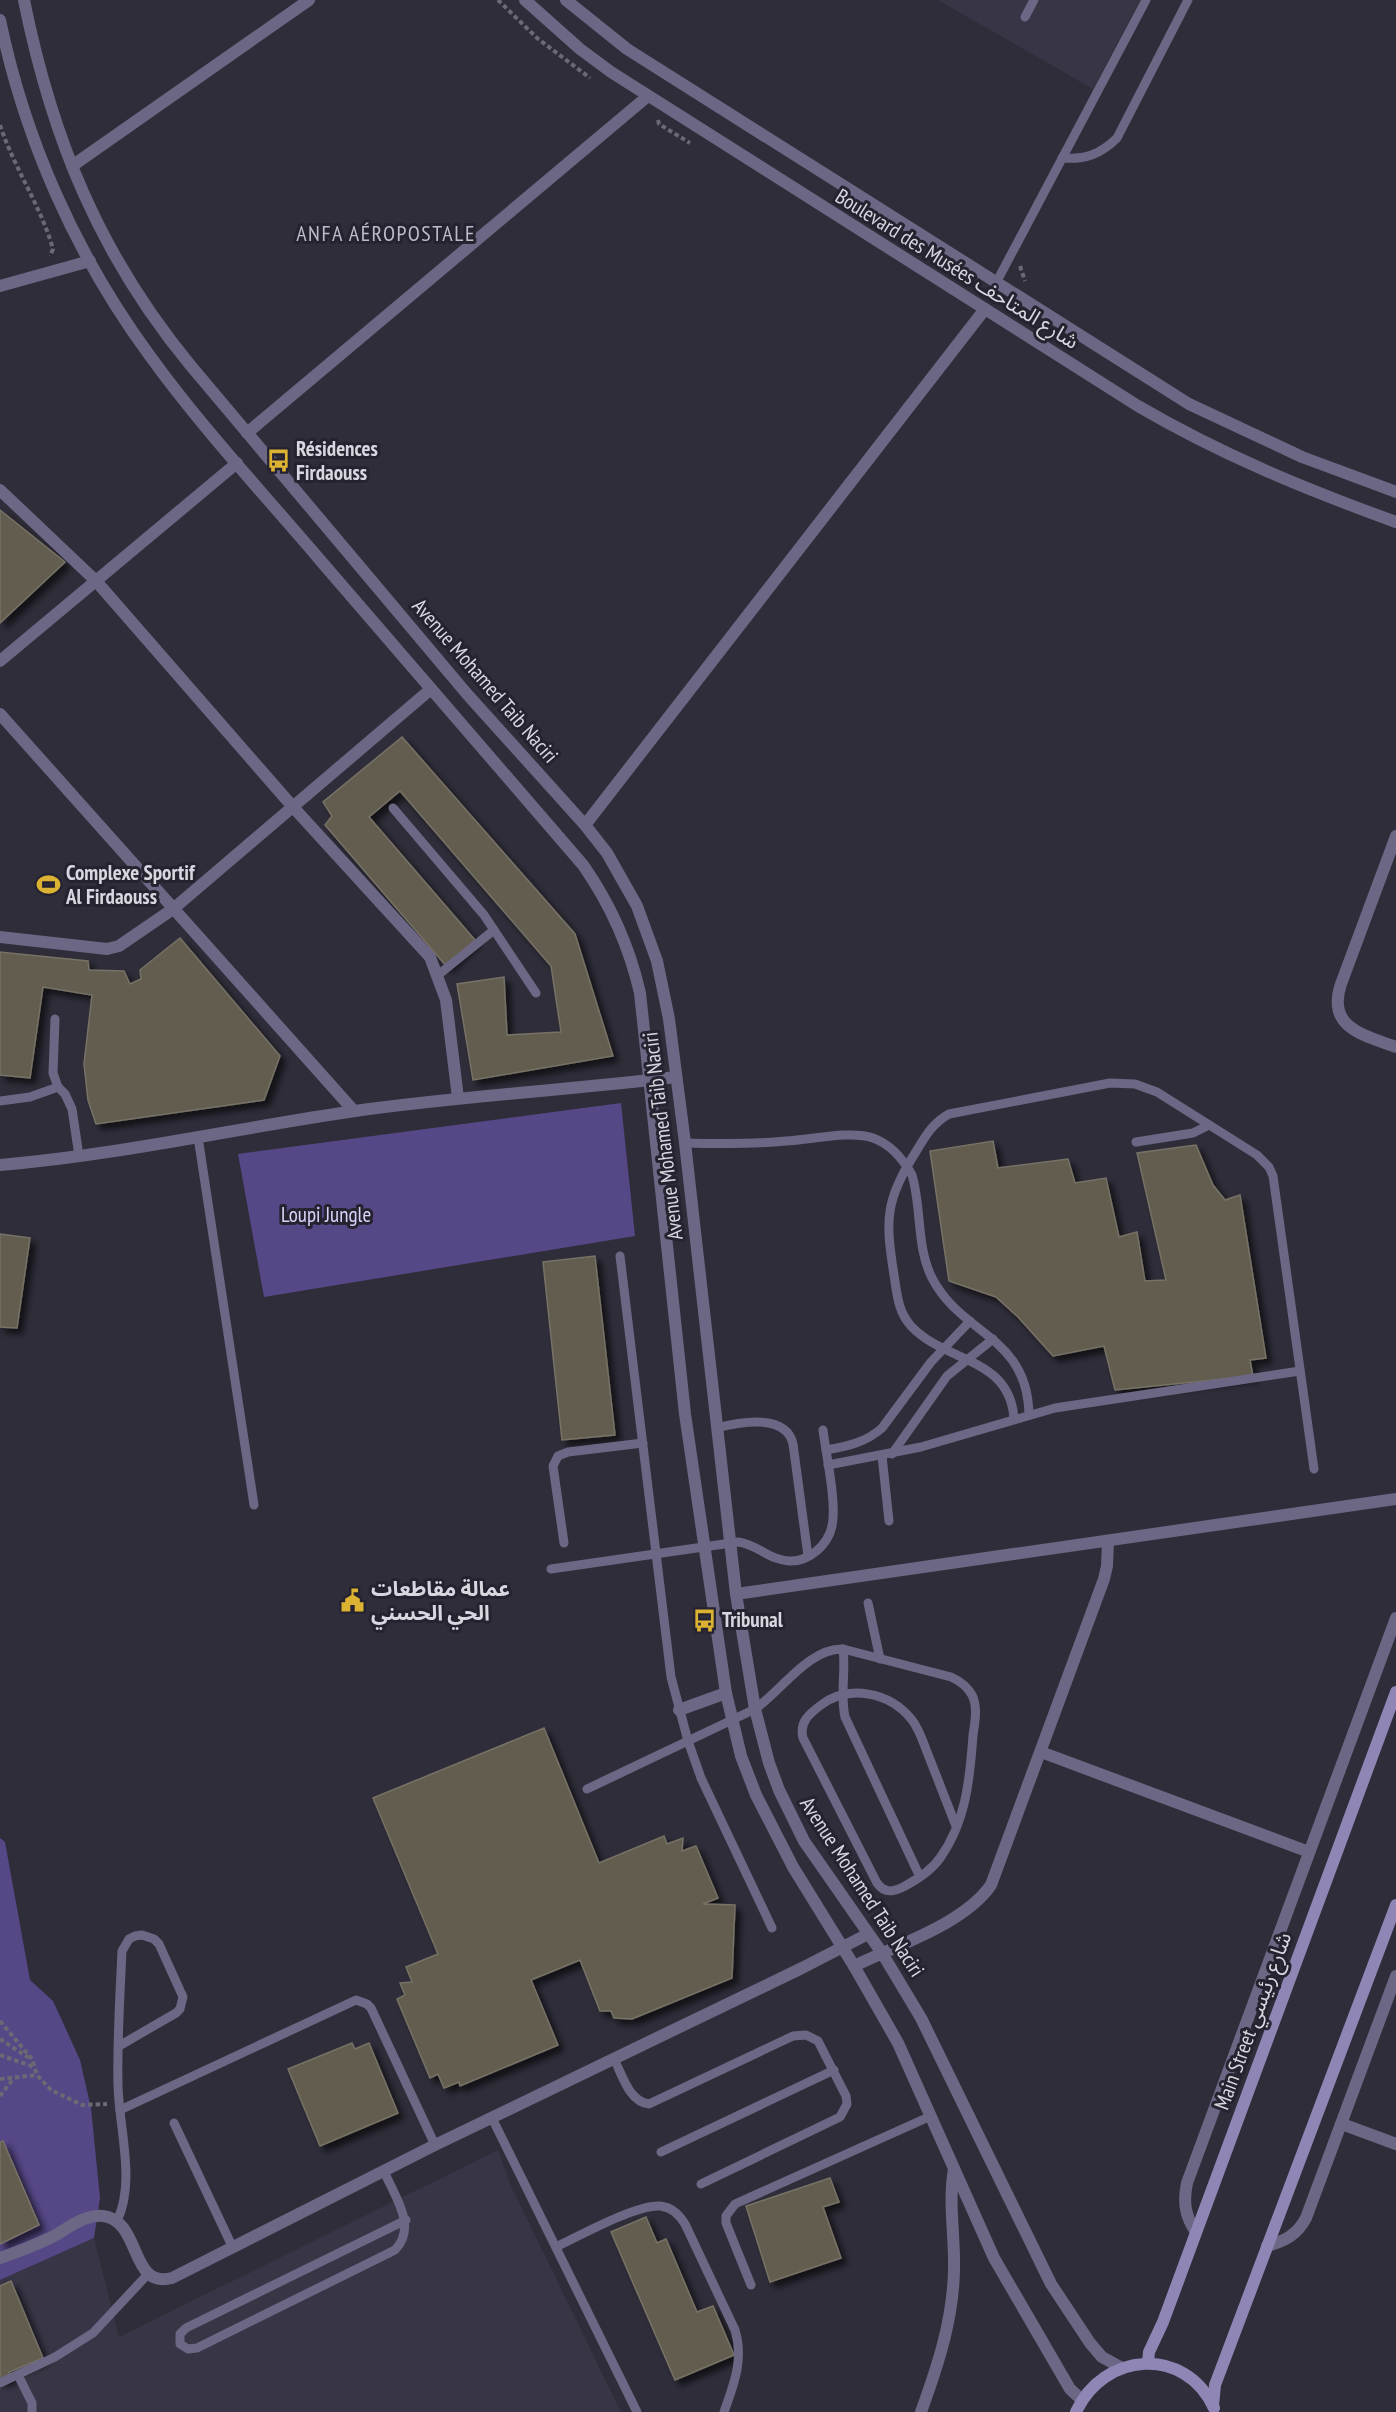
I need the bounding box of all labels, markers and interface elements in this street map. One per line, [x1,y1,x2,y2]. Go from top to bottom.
street label: Boulevard des Musées شارع المتاحف [829,182,1084,356]
district label: ANFA AÉROPOSTALE [296,219,476,247]
place label: Résidences Firdaouss [296,435,378,486]
bus stop icon: Résidences Firdaouss [265,448,291,474]
street label: Avenue Mohamed Taib Naciri [407,593,564,768]
place label: Complexe Sportif Al Firdaouss [65,859,196,910]
sports icon: Complexe Sportif Al Firdaouss [35,872,61,898]
street label: Avenue Mohamed Taib Naciri [636,1031,689,1242]
park label: Loupi Jungle [281,1201,371,1228]
place label: عمالة مقاطعات الحي الحسني [371,1575,510,1630]
public building icon: عمالة مقاطعات الحي الحسني [340,1588,366,1614]
place label: Tribunal [722,1606,784,1633]
bus stop icon: Tribunal [691,1607,717,1633]
street label: Avenue Mohamed Taib Naciri [794,1792,931,1982]
street label: Main Street شارع رئيسي [1208,1928,1300,2114]

